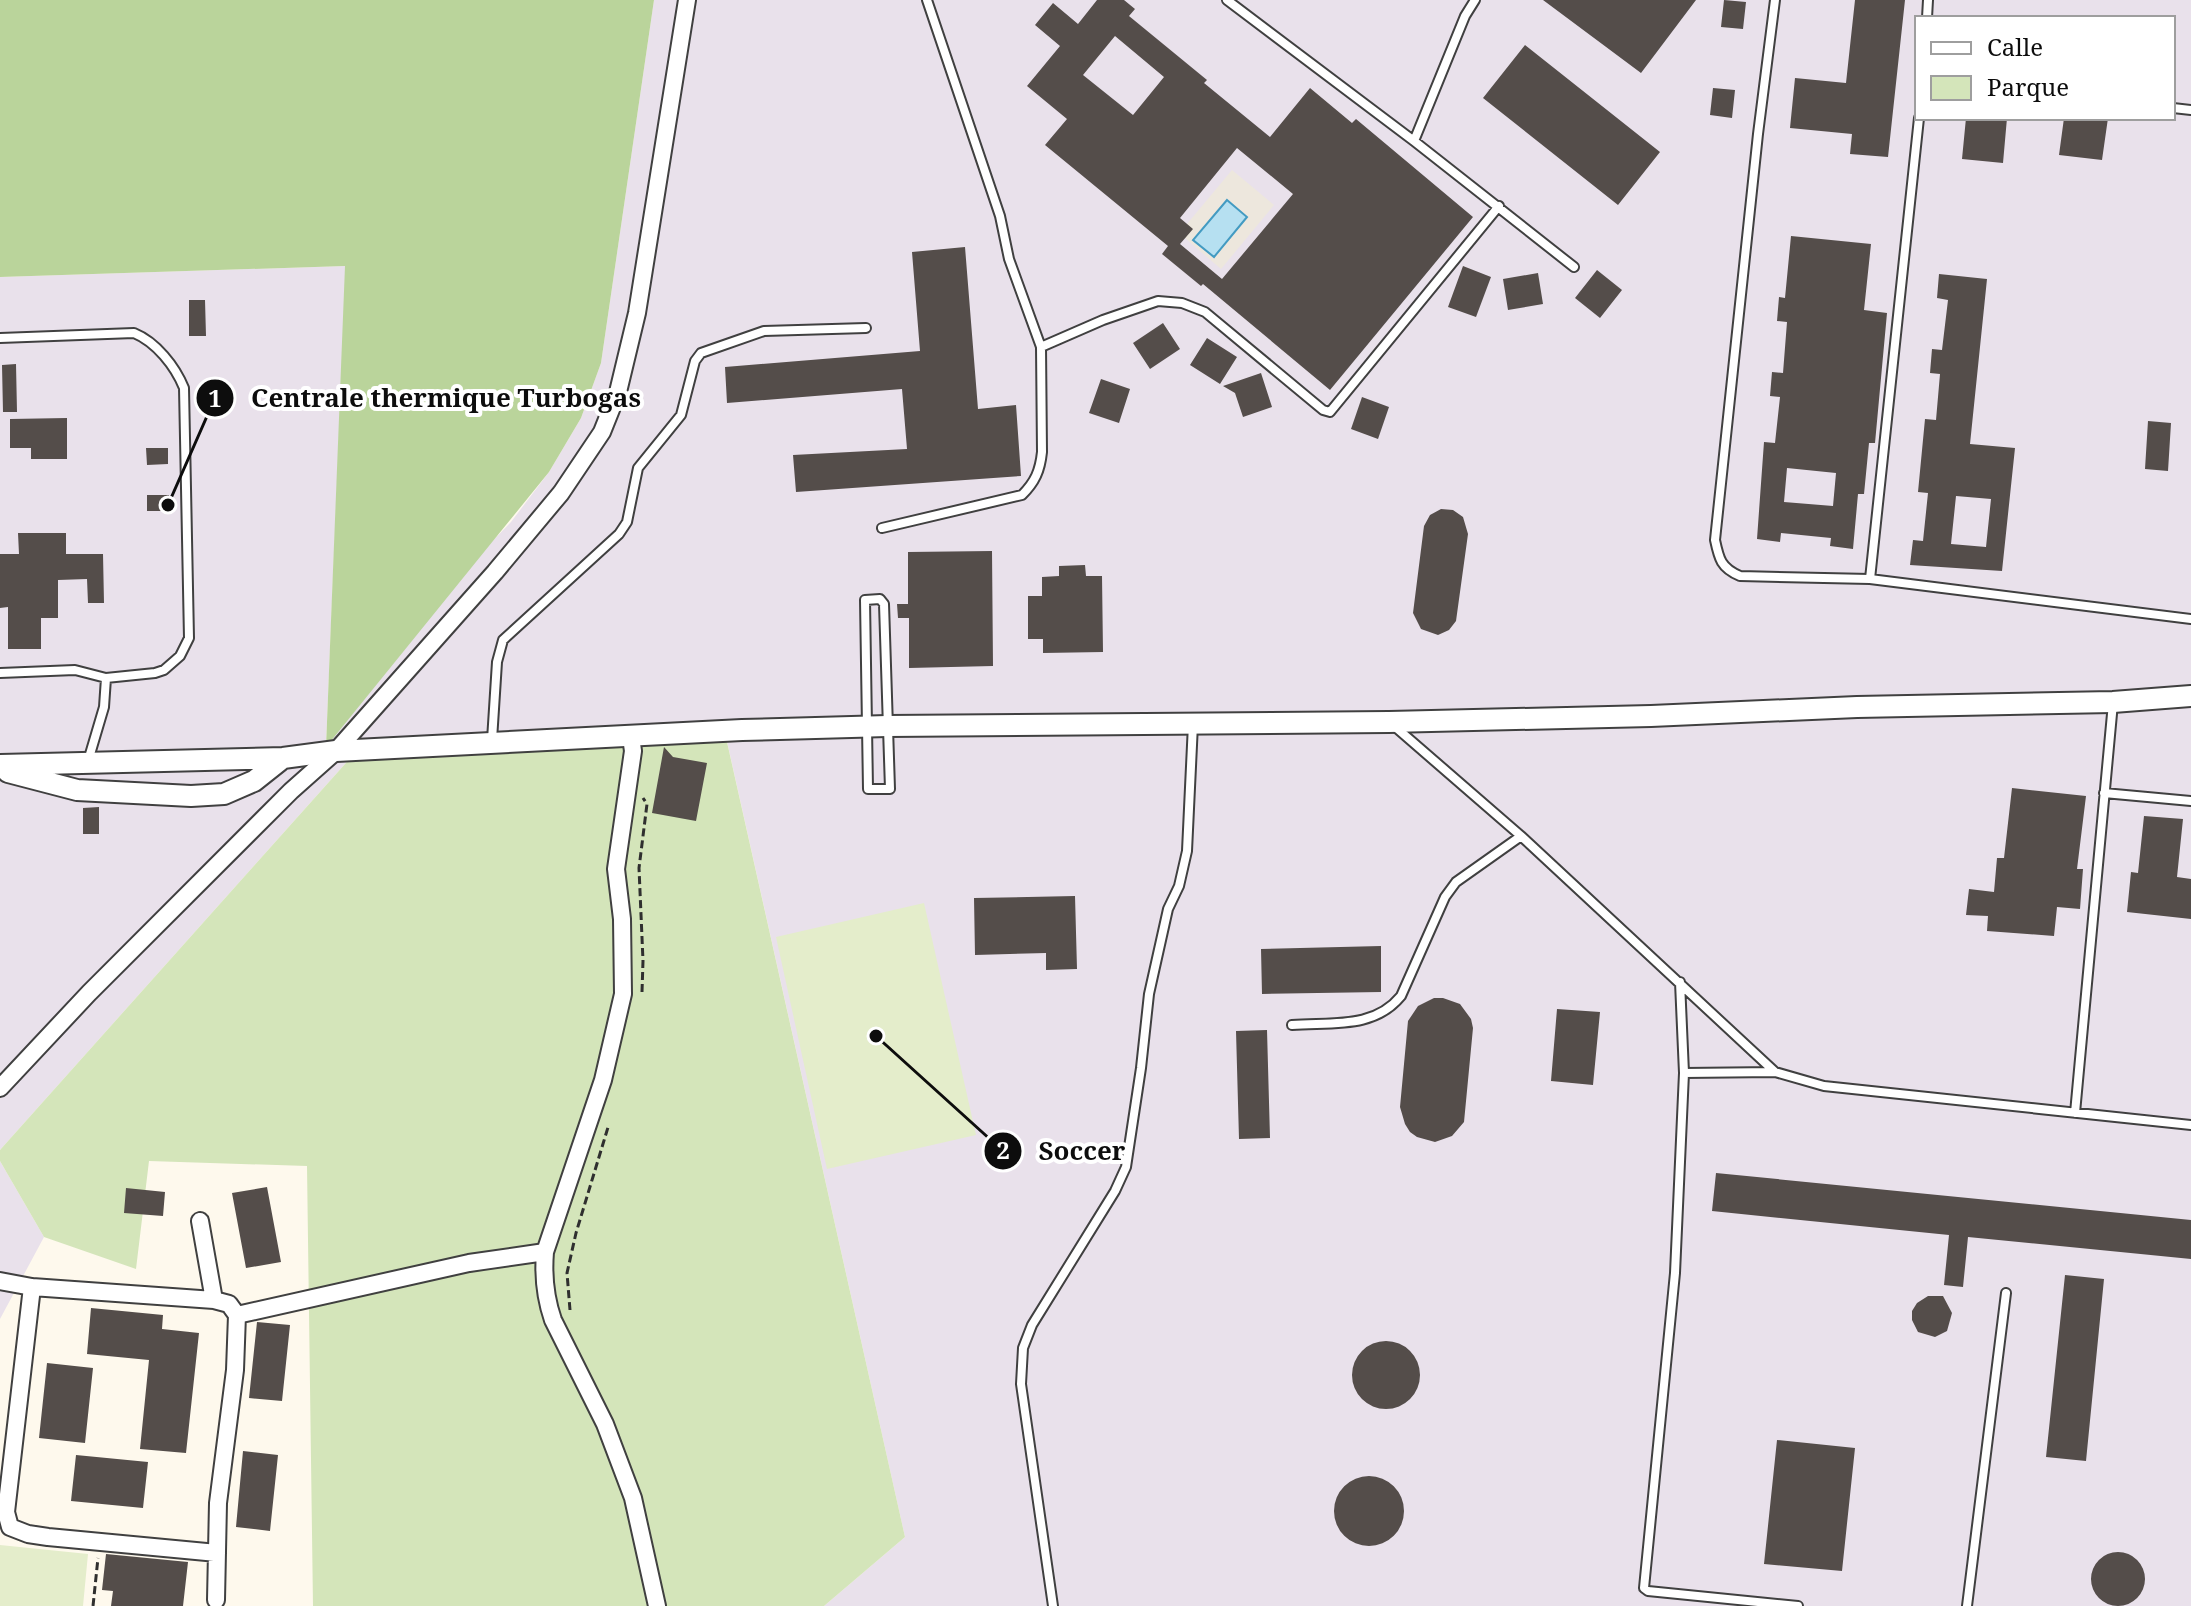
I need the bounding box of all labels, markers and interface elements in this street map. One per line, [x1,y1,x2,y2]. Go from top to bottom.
legend [1915,16,2175,120]
text: Calle [1987,30,2043,63]
text: Parque [1987,70,2069,103]
callout: Centrale thermique Turbogas [195,373,657,423]
text: Centrale thermique Turbogas [251,379,641,415]
text: 1 [208,381,222,414]
callout: Soccer [983,1126,1142,1176]
text: Soccer [1039,1132,1126,1168]
text: 2 [996,1133,1010,1166]

